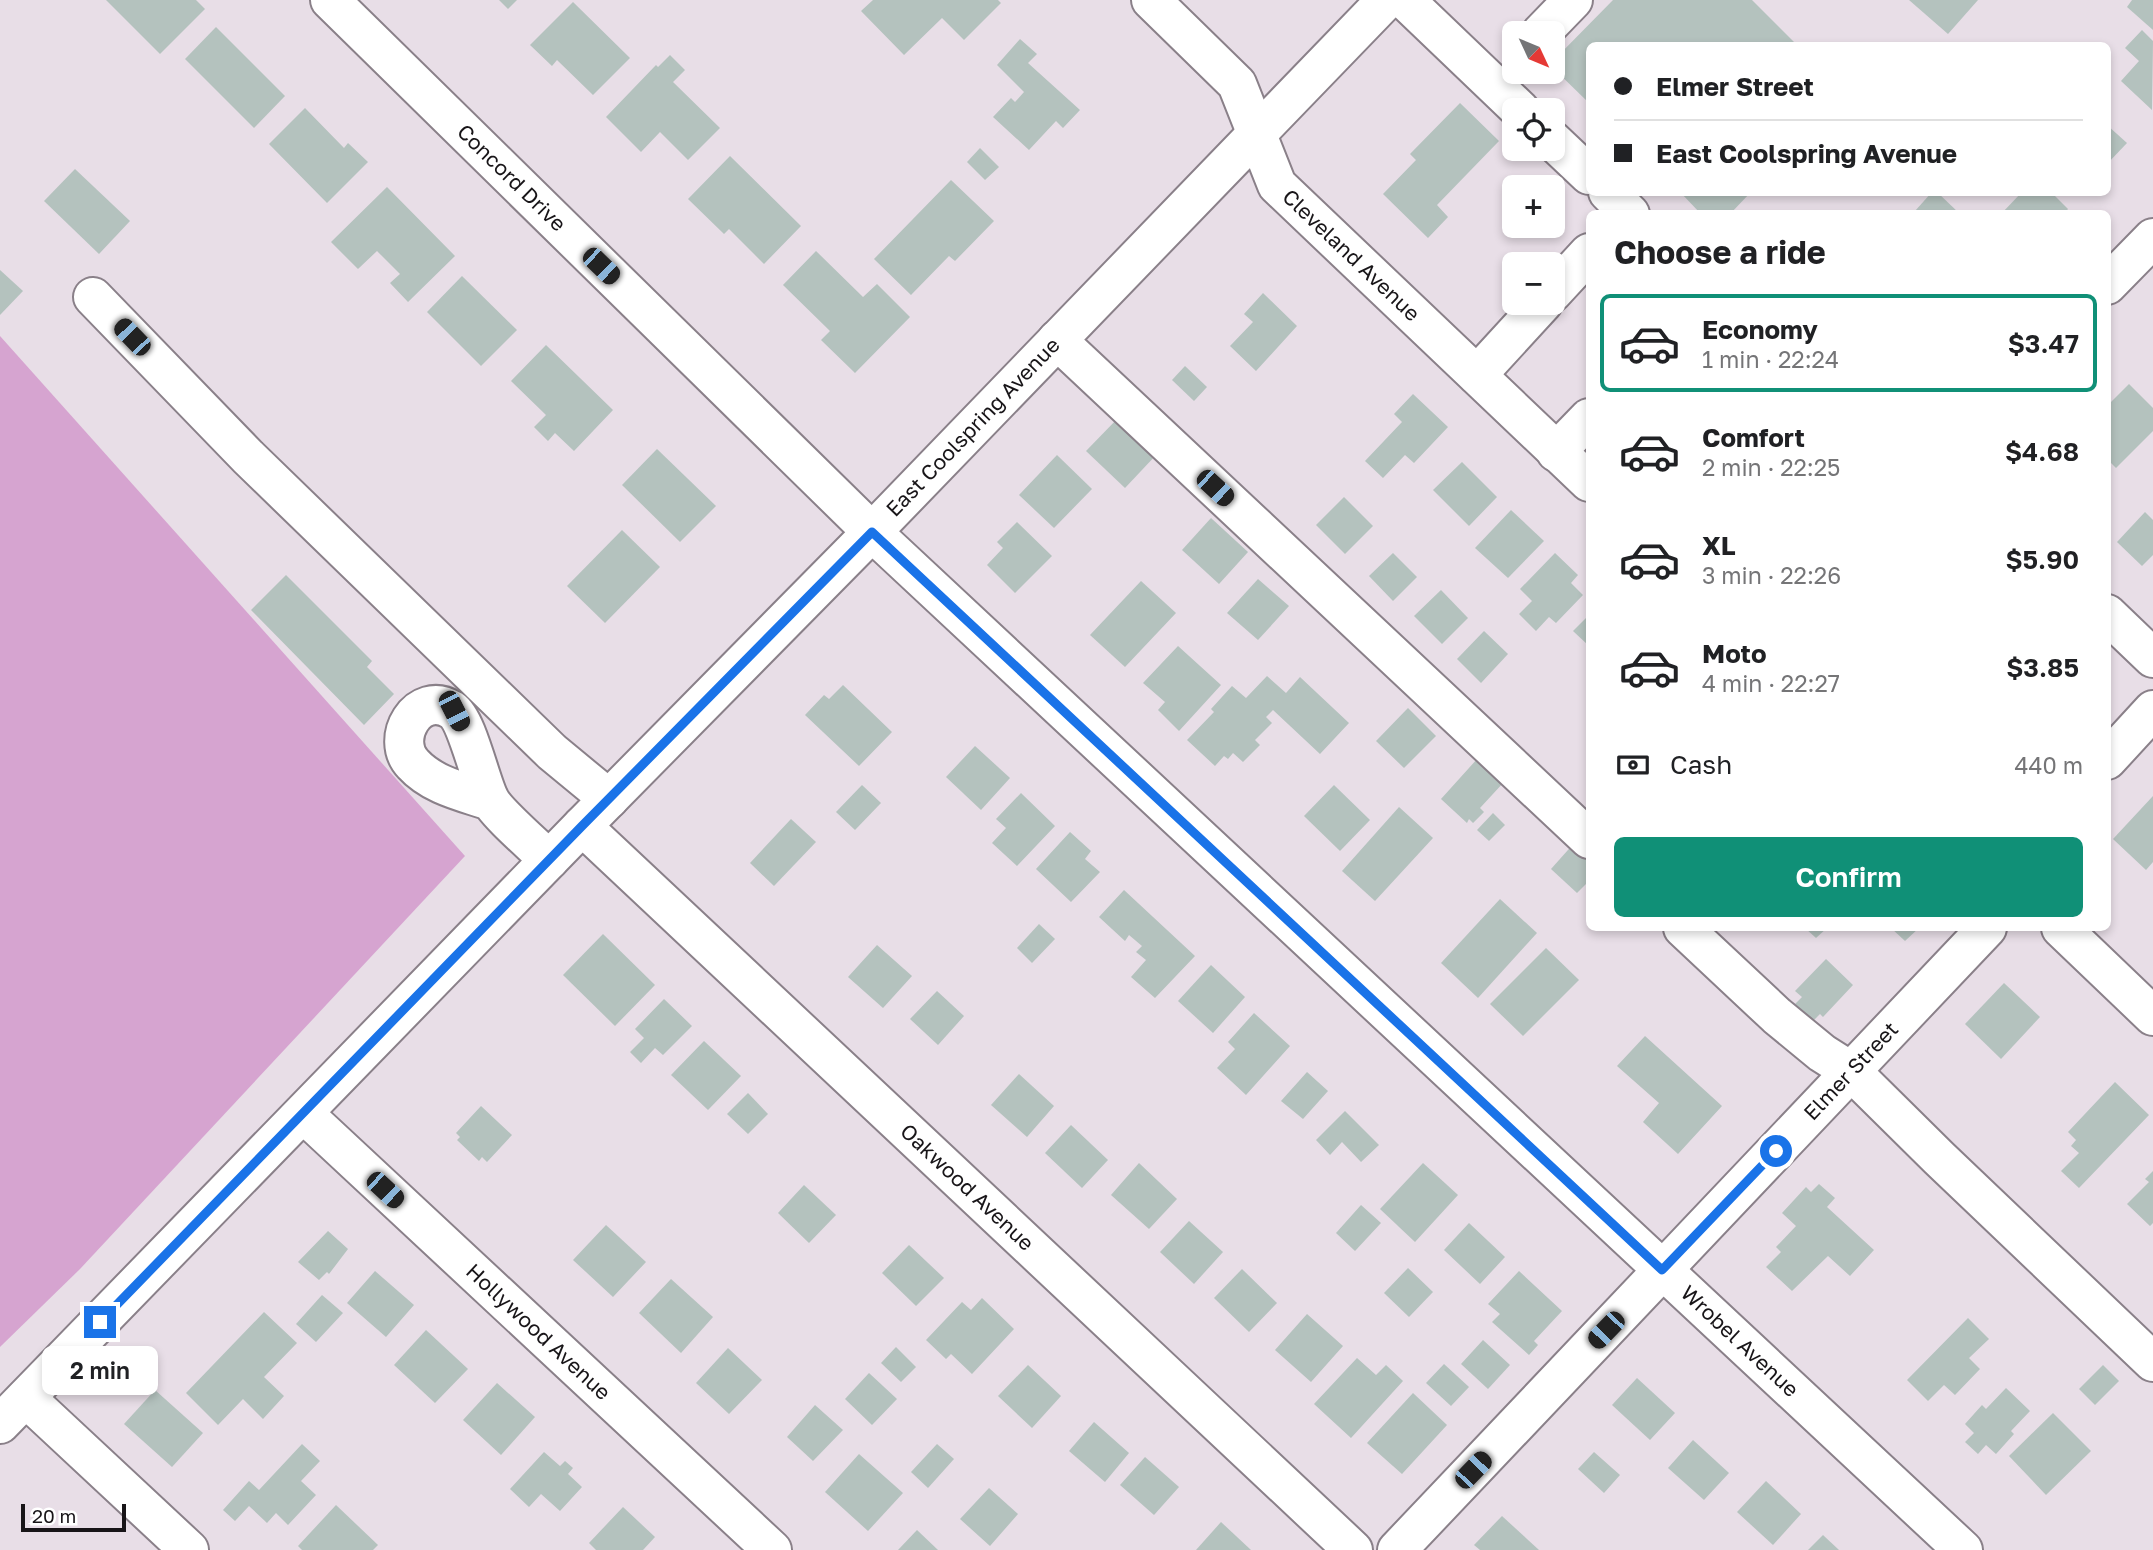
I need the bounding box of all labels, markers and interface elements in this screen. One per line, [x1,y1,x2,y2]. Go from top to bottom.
north arrow [1502,21,1564,84]
map controls [1502,21,1565,315]
text: Elmer Street [1656,71,1814,102]
button: locate [1502,98,1565,161]
street label: Concord Drive [452,118,572,236]
text: East Coolspring Avenue [1656,138,1957,169]
button: + [1502,175,1565,238]
street label: Cleveland Avenue [1278,183,1426,326]
text: Choose a ride [1614,233,1826,271]
car [579,244,624,288]
button: − [1502,252,1565,315]
icon: car [1618,312,1681,375]
text: Economy [1702,314,1818,345]
car [110,315,155,359]
text: $3.47 [2008,328,2079,359]
street label: East Coolspring Avenue [880,332,1065,521]
text: 1 min · 22:24 [1702,345,1839,373]
icon: car [1618,420,1681,483]
text: Comfort [1702,422,1805,453]
text: $4.68 [2005,436,2079,467]
text: 2 min · 22:25 [1702,453,1840,481]
car [1193,466,1238,510]
icon: car [1618,528,1681,591]
text: XL [1702,530,1736,561]
text: $5.90 [2005,544,2079,575]
text: 3 min · 22:26 [1702,561,1841,589]
icon: car [1618,636,1681,699]
text: Moto [1702,638,1767,669]
text: $3.85 [2006,652,2079,683]
text: 4 min · 22:27 [1702,669,1840,697]
car [436,688,473,734]
icon: cash [1614,746,1652,784]
text: Cash [1670,749,1732,780]
text: 440 m [2015,751,2083,779]
button: Confirm [1614,837,2083,917]
street label: Elmer Street [1798,1016,1903,1125]
street label: Oakwood Avenue [895,1118,1040,1256]
route start [1760,1135,1792,1167]
car [363,1168,408,1212]
street label: Hollywood Avenue [461,1258,617,1405]
street label: Wrobel Avenue [1676,1280,1805,1402]
route end [84,1306,116,1338]
car [1584,1308,1629,1352]
callout: 2 min [42,1346,158,1396]
text: 2 min [70,1356,130,1384]
car [1451,1448,1496,1492]
scale bar [21,1501,126,1533]
text: 20 m [32,1504,76,1527]

